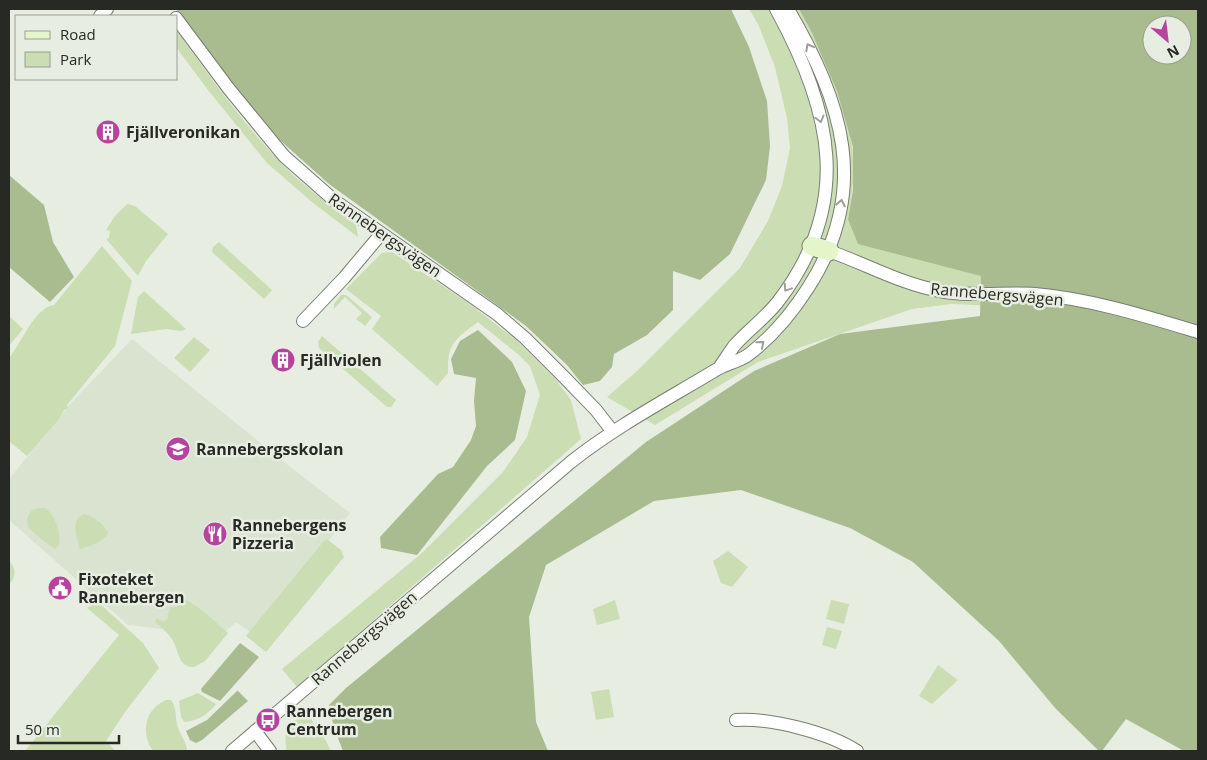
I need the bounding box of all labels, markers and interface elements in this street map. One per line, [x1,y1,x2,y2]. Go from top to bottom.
legend [15,15,178,80]
north arrow [1142,15,1192,65]
text: Road [60,24,96,44]
text: N [1164,41,1183,63]
one-way arrow [805,44,815,53]
text: Park [60,49,91,69]
one-way arrow [814,114,824,122]
building icon: Fjällveronikan [95,119,121,145]
place label: Fjällveronikan [126,121,240,143]
street label: Rannebergsvägen [324,188,446,282]
one-way arrow [835,199,846,208]
street label: Rannebergsvägen [930,277,1064,311]
one-way arrow [784,282,794,291]
one-way arrow [755,341,764,350]
building icon: Fjällviolen [270,347,296,373]
place label: Fjällviolen [300,349,382,371]
school or university icon: Rannebergsskolan [165,436,191,462]
place label: Rannebergsskolan [196,438,343,460]
place label: Rannebergens Pizzeria [232,514,347,554]
restaurant icon: Rannebergens Pizzeria [202,521,228,547]
place label: Fixoteket Rannebergen [78,568,185,608]
public building icon: Fixoteket Rannebergen [47,575,73,601]
street label: Rannebergsvägen [306,586,422,690]
place label: Rannebergen Centrum [286,700,393,740]
bus stop icon: Rannebergen Centrum [255,707,281,733]
scale bar [18,712,119,744]
text: 50 m [25,719,60,739]

